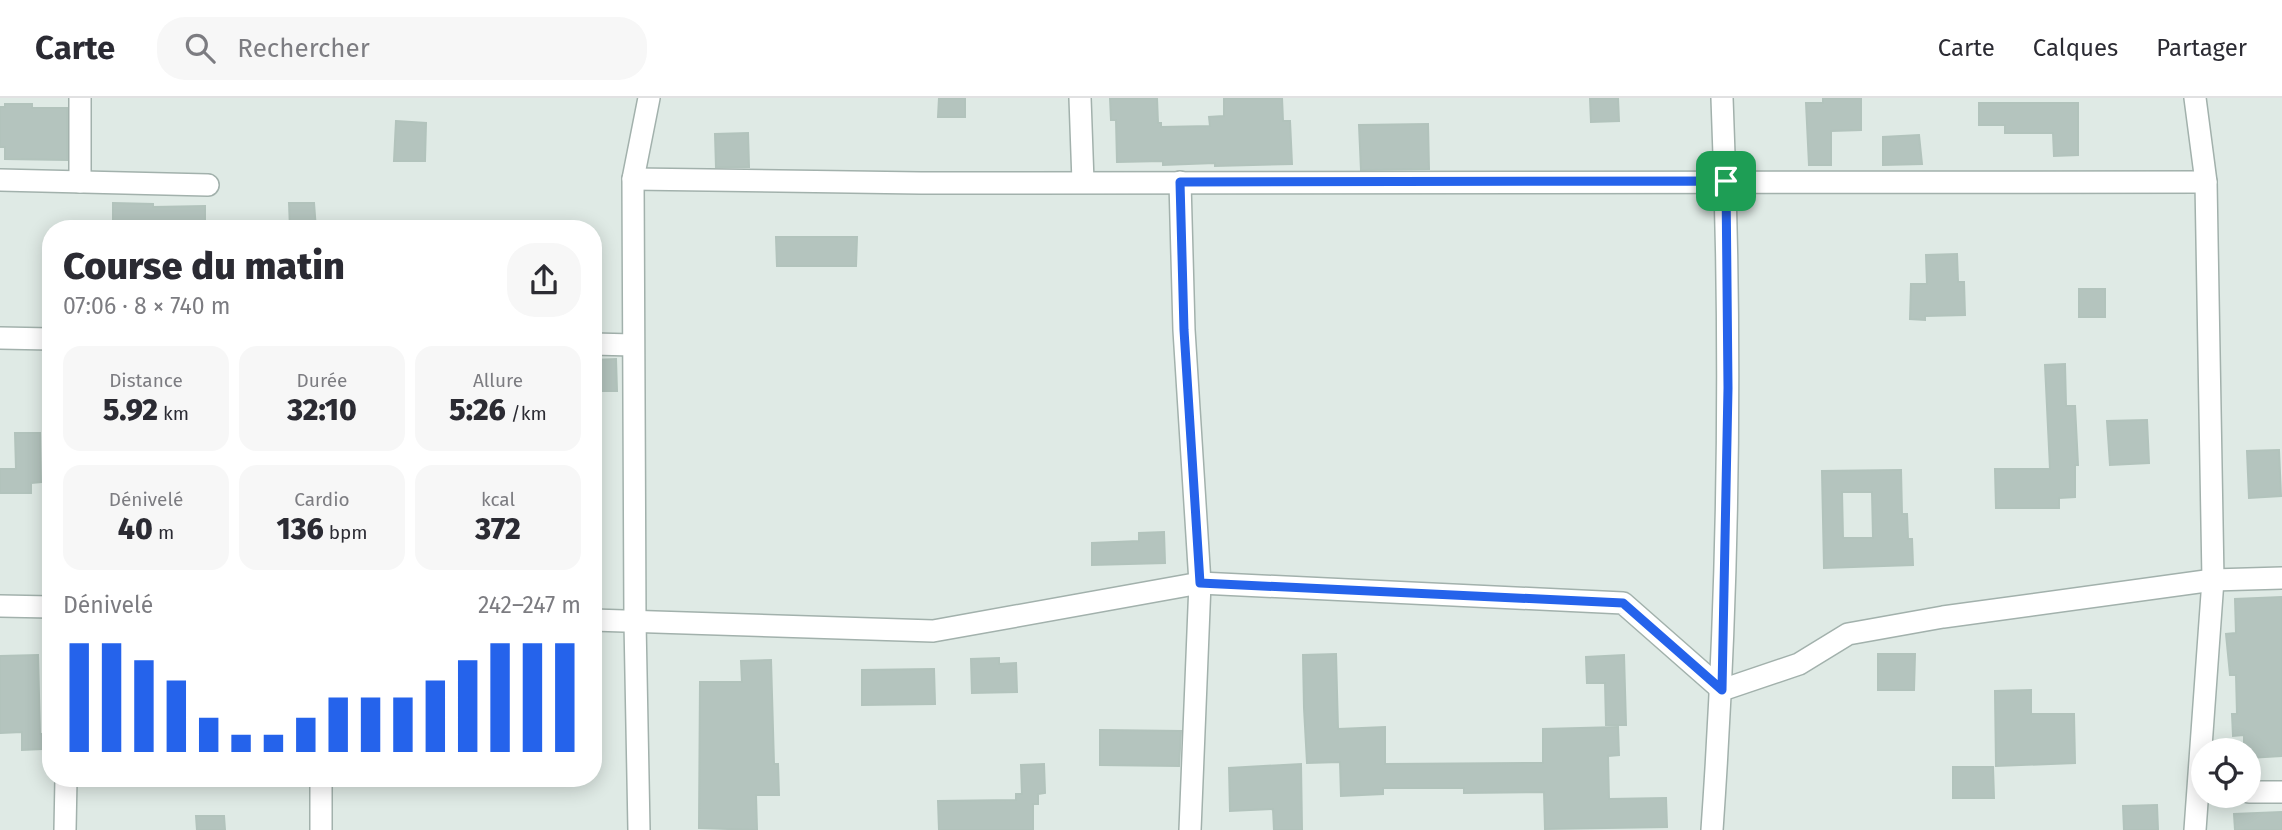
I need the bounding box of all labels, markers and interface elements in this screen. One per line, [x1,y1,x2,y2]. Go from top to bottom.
search box [157,17,647,80]
text: Carte [35,28,115,68]
icon: search [181,29,219,67]
text: Rechercher [237,33,370,64]
text: Carte [1938,34,1995,62]
text: Calques [2033,34,2118,62]
text: Partager [2156,34,2247,62]
pin [1696,151,1756,211]
icon: arrive [1707,162,1745,200]
text: Course du matin [63,243,345,289]
button: share [507,243,581,317]
text: 07:06 · 8 × 740 m [63,292,230,320]
text: Distance [109,369,183,392]
text: Durée [297,369,347,392]
text: Allure [473,369,523,392]
text: 5.92 [103,392,158,428]
text: 32:10 [287,392,357,428]
text: 5:26 [449,392,506,428]
text: km [158,402,189,425]
text: /km [506,402,547,425]
text: Dénivelé [109,488,183,511]
text: Cardio [294,488,350,511]
text: kcal [481,488,515,511]
text: 40 [118,511,153,547]
text: 136 [276,511,324,547]
text: 372 [475,511,521,547]
text: m [153,521,174,544]
text: bpm [324,521,368,544]
text: Dénivelé [63,591,153,619]
text: 242–247 m [478,591,581,619]
map controls [2191,738,2261,808]
button: locate [2191,738,2261,808]

